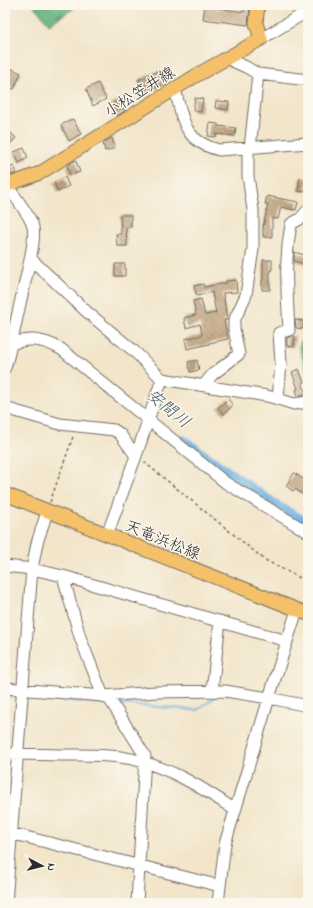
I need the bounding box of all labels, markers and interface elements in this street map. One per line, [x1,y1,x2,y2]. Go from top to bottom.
street label: 小松笠井線 [100,61,180,124]
water label: 安間川 [140,383,196,435]
street label: 天竜浜松線 [121,515,204,567]
north arrow [22,846,62,886]
text: N [43,862,59,872]

